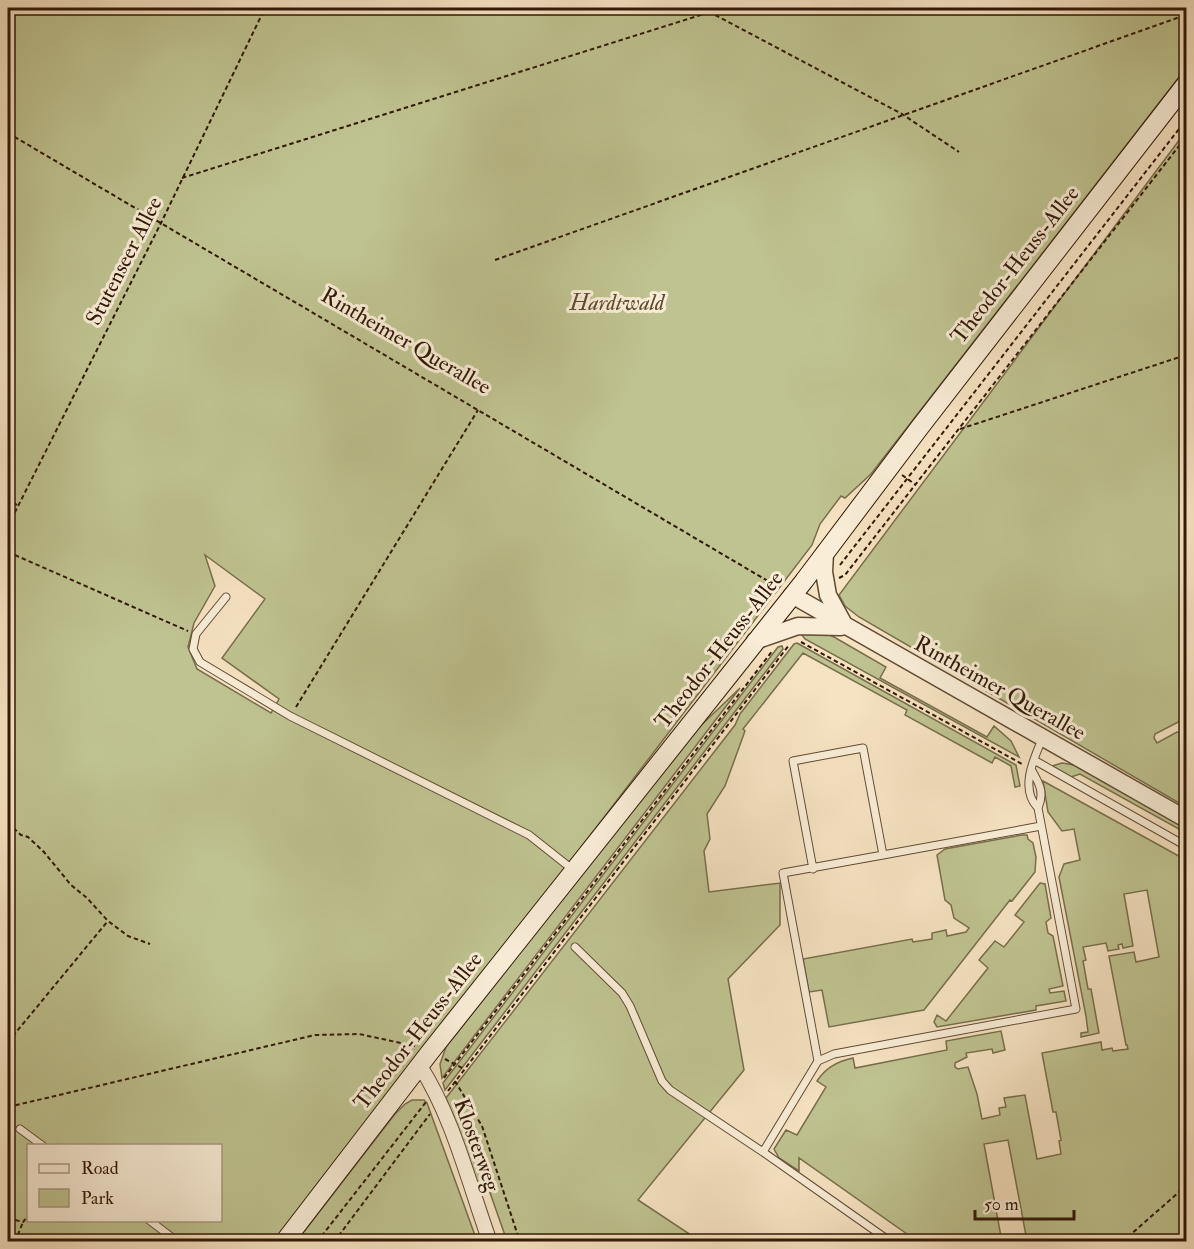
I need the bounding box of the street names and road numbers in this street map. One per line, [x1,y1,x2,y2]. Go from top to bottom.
street label: Theodor-Heuss-Allee [945,180,1085,350]
street label: Stutenseer Allee [80,192,168,330]
street label: Rintheimer Querallee [316,281,496,401]
street label: Theodor-Heuss-Allee [649,565,789,735]
street label: Rintheimer Querallee [909,629,1091,747]
street label: Theodor-Heuss-Allee [348,946,488,1116]
street label: Klosterweg [447,1095,507,1196]

